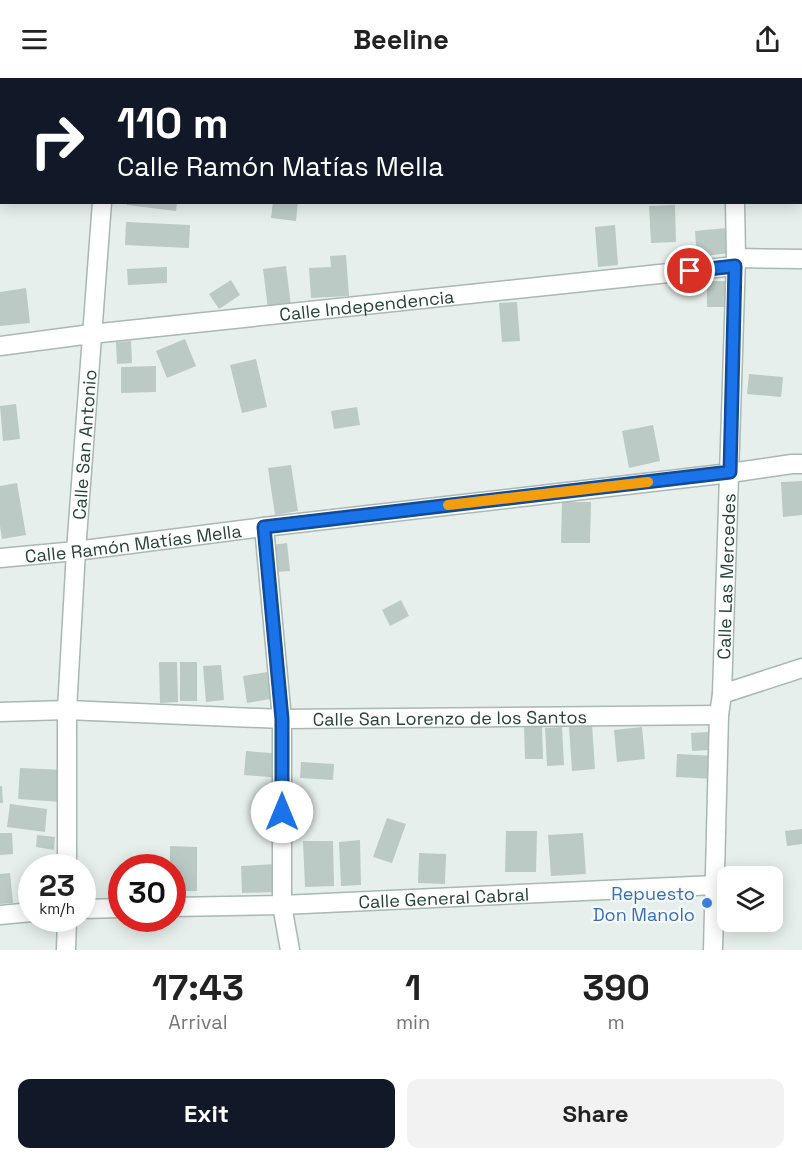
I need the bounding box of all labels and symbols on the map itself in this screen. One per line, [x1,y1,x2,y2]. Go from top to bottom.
pin [664,245,715,296]
street label: Calle Independencia [278,284,455,326]
street label: Calle San Antonio [67,369,101,521]
street label: Calle Las Mercedes [712,493,740,660]
street label: Calle Ramón Matías Mella [24,518,243,567]
street label: Calle San Lorenzo de los Santos [312,705,587,730]
position arrow [250,780,314,844]
speed limit sign: 30 [108,854,186,932]
street label: Calle General Cabral [358,882,530,913]
place label: Repuesto Don Manolo [593,882,695,926]
marker: Repuesto Don Manolo [700,896,714,910]

